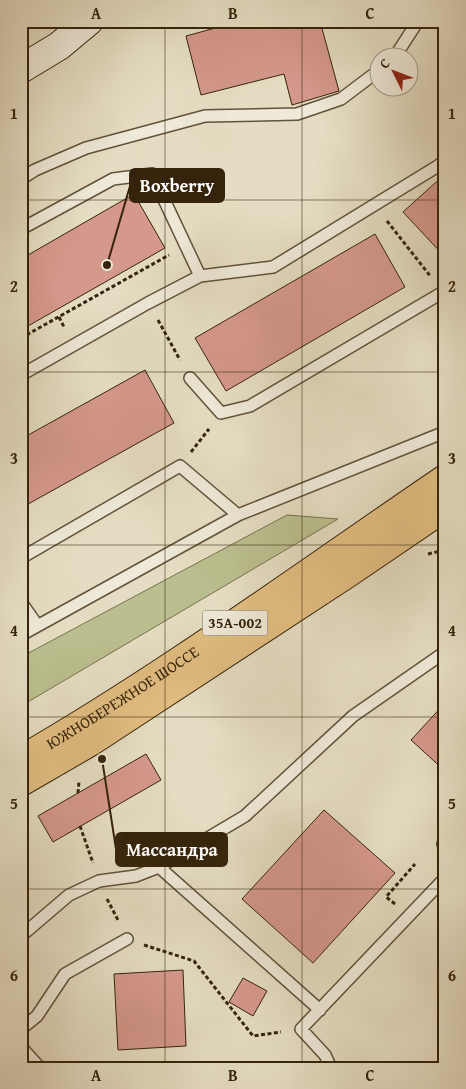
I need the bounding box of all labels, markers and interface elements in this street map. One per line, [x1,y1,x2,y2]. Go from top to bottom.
text: A [91,1,102,25]
text: B [228,1,238,25]
text: C [365,1,375,25]
north arrow [368,48,418,98]
text: С [374,54,394,73]
text: 1 [10,101,18,125]
text: 1 [448,101,456,125]
callout: Boxberry [130,169,224,202]
text: Boxberry [140,172,215,199]
text: 2 [10,274,18,298]
text: 2 [448,274,456,298]
text: 3 [10,446,18,470]
text: 3 [448,446,456,470]
road number: 35А-002 [202,610,268,636]
text: 4 [10,618,18,642]
text: 4 [448,618,456,642]
street label: ЮЖНОБЕРЕЖНОЕ ШОССЕ [41,640,203,755]
text: 5 [10,791,18,815]
text: 5 [448,791,456,815]
callout: Массандра [116,833,227,866]
text: Массандра [126,836,219,863]
text: 6 [10,963,18,987]
text: 6 [448,963,456,987]
text: A [91,1063,102,1087]
text: B [228,1063,238,1087]
text: C [365,1063,375,1087]

